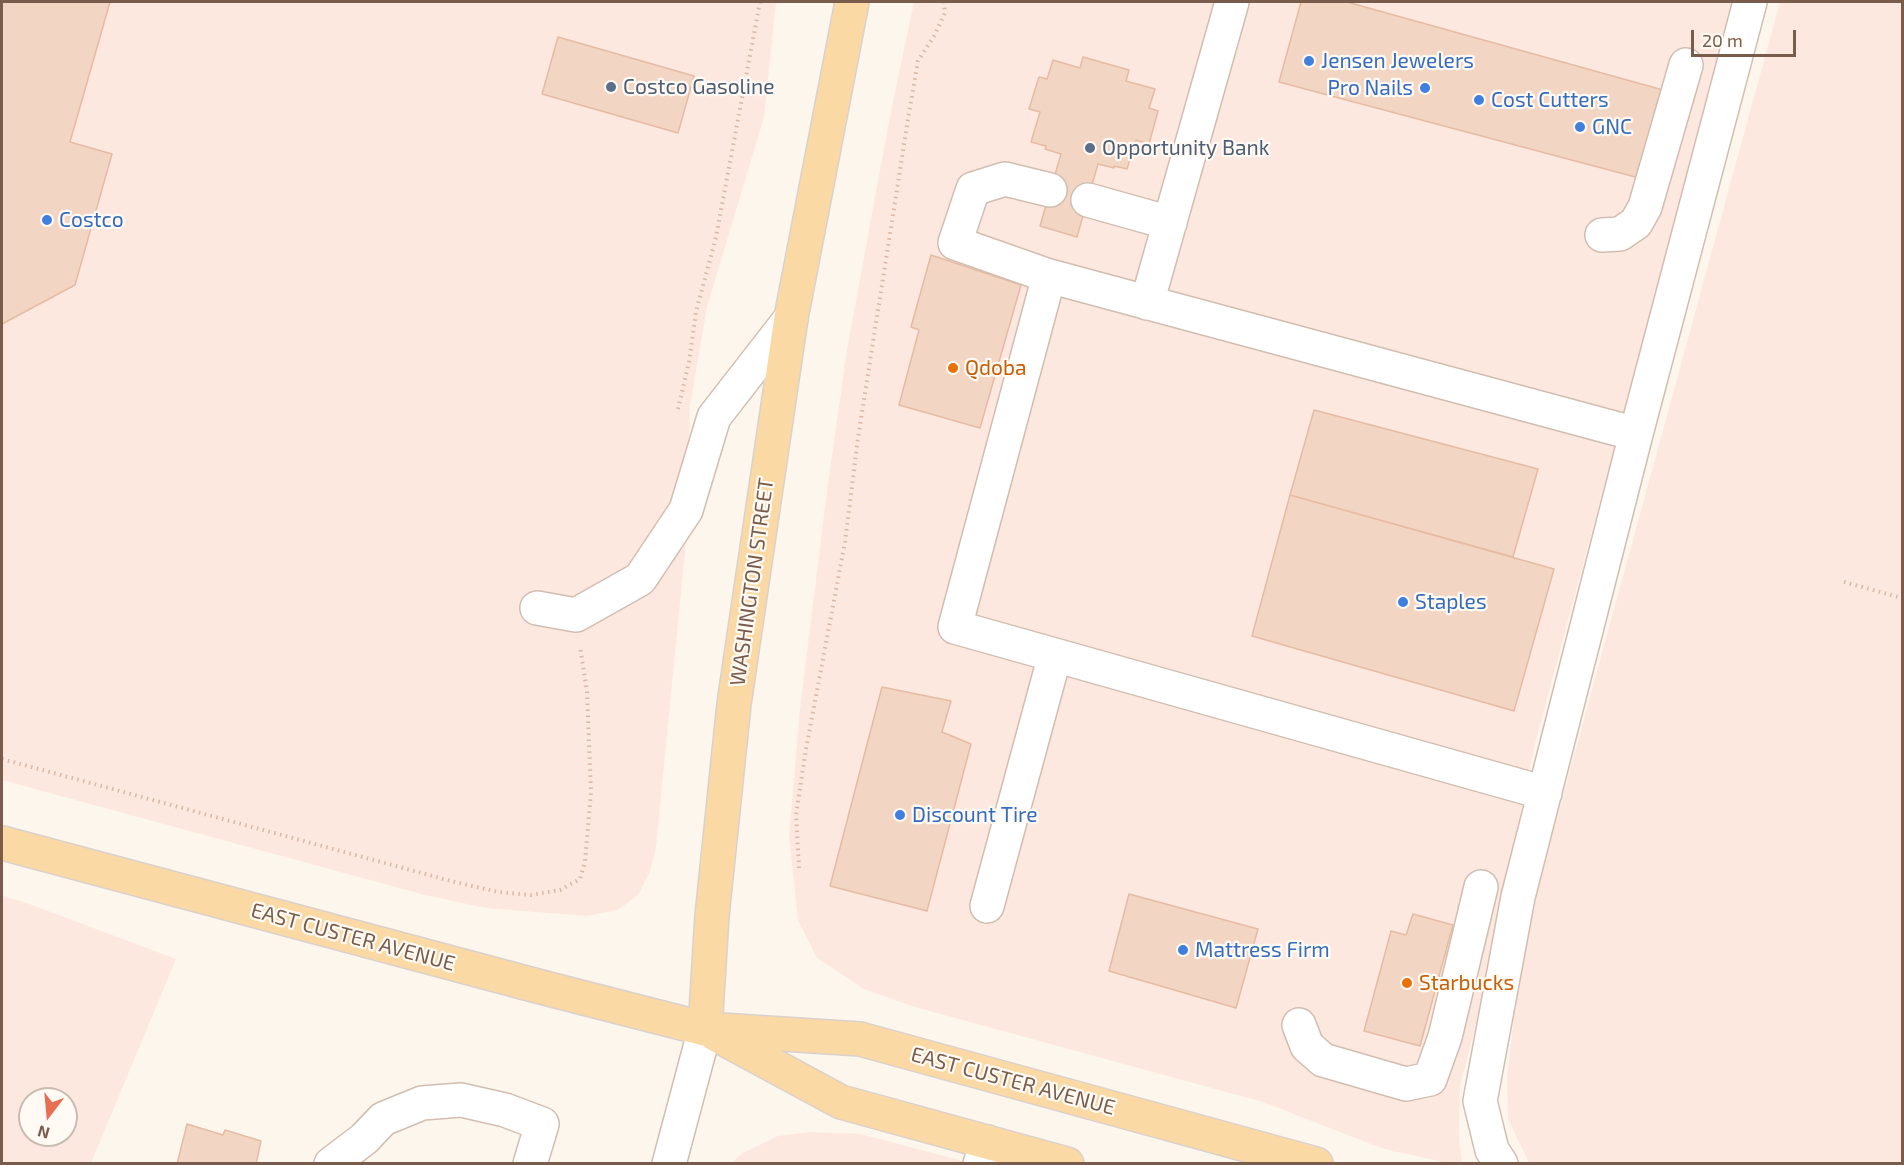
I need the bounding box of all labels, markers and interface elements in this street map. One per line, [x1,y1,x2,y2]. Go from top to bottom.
scale bar [1694,18,1799,56]
text: 20 m [1702,29,1743,51]
place label: Jensen Jewelers [1321,48,1474,74]
marker: Jensen Jewelers [1302,54,1316,68]
place label: Costco Gasoline [623,74,775,100]
place label: Pro Nails [1327,75,1413,101]
marker: Costco Gasoline [604,80,618,94]
marker: Pro Nails [1418,81,1432,95]
place label: Cost Cutters [1491,87,1609,113]
marker: Cost Cutters [1472,93,1486,107]
place label: GNC [1592,114,1632,140]
marker: GNC [1573,120,1587,134]
place label: Opportunity Bank [1102,135,1269,161]
marker: Opportunity Bank [1083,141,1097,155]
place label: Costco [59,207,124,233]
marker: Costco [40,213,54,227]
place label: Qdoba [965,355,1027,381]
marker: Qdoba [946,361,960,375]
street label: WASHINGTON STREET [725,476,779,688]
place label: Staples [1415,589,1487,615]
marker: Staples [1396,595,1410,609]
place label: Discount Tire [912,802,1038,828]
marker: Discount Tire [893,808,907,822]
street label: EAST CUSTER AVENUE [248,898,458,976]
place label: Mattress Firm [1195,937,1330,963]
marker: Mattress Firm [1176,943,1190,957]
place label: Starbucks [1419,970,1514,996]
marker: Starbucks [1400,976,1414,990]
street label: EAST CUSTER AVENUE [908,1042,1118,1120]
north arrow [18,1087,78,1147]
text: N [35,1122,52,1144]

